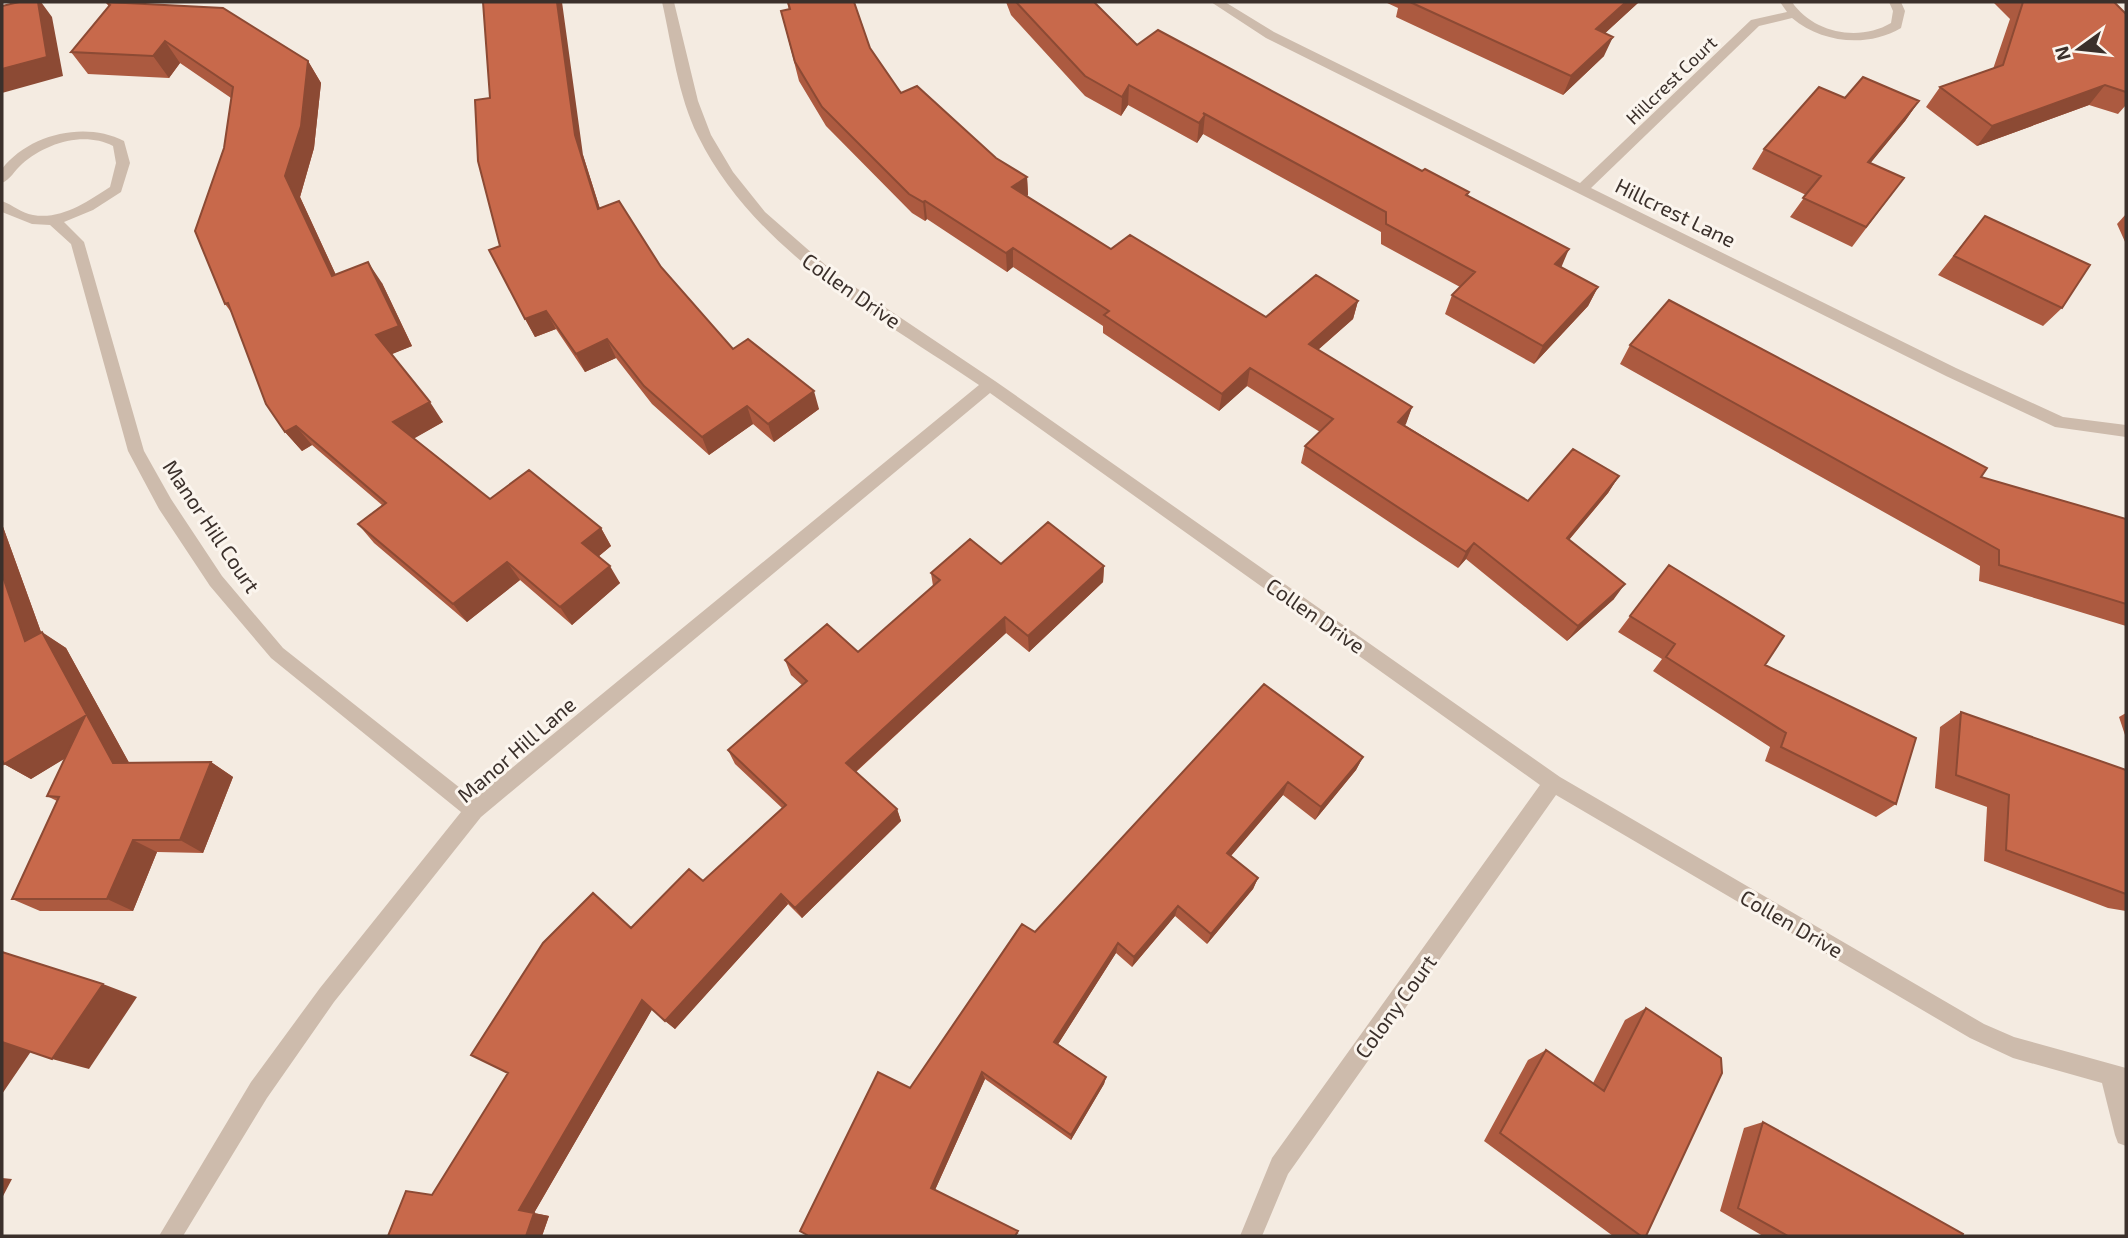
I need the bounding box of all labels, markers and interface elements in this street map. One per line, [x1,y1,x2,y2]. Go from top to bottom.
north arrow [2044,14,2114,84]
street label: Hillcrest Court [1621,31,1721,129]
text: N [2049,44,2075,63]
street label: Hillcrest Lane [1612,172,1740,252]
street label: Collen Drive [798,247,906,333]
street label: Manor Hill Court [158,455,266,597]
street label: Collen Drive [1262,572,1370,658]
street label: Manor Hill Lane [452,691,580,807]
street label: Collen Drive [1736,884,1848,962]
street label: Colony Court [1349,949,1441,1063]

